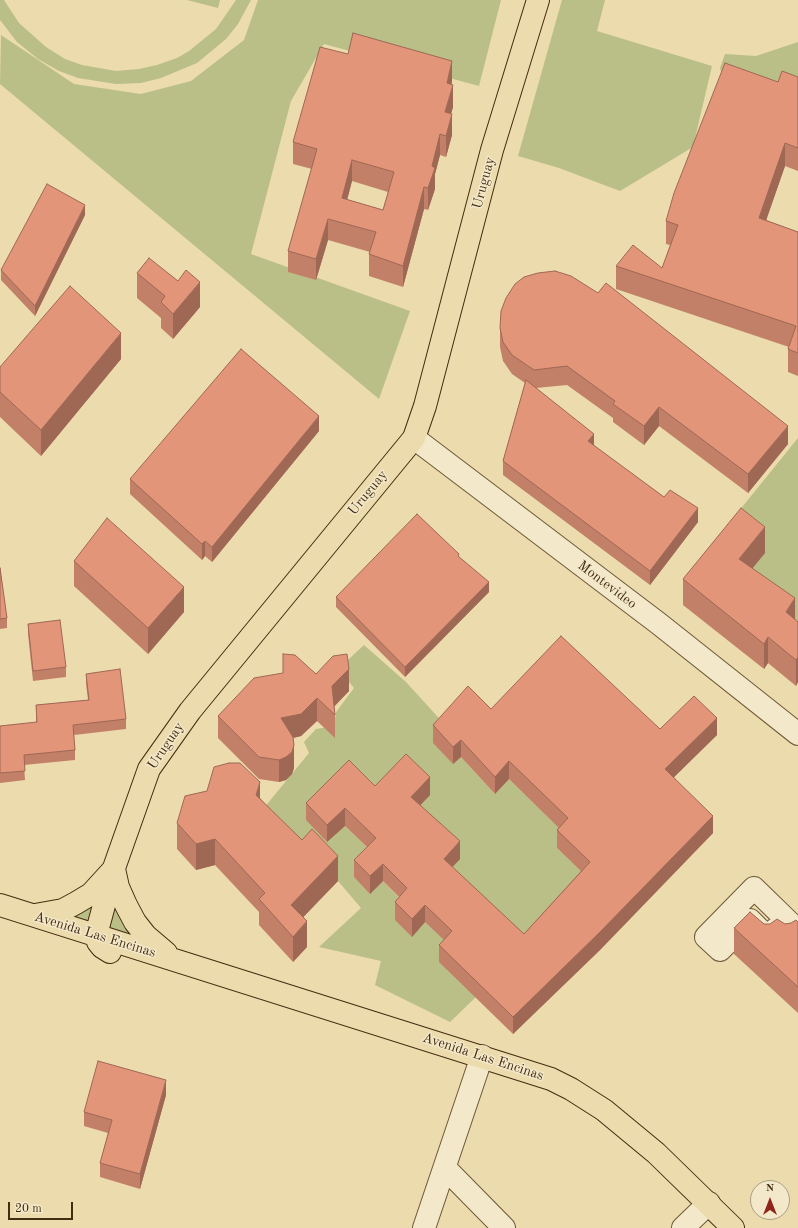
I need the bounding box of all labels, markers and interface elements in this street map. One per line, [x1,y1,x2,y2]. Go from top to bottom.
street label: Uruguay [469,155,499,211]
street label: Uruguay [345,467,391,519]
street label: Montevideo [574,557,640,613]
street label: Uruguay [144,719,188,773]
street label: Avenida Las Encinas [32,908,158,962]
street label: Avenida Las Encinas [420,1029,546,1085]
north arrow [750,1180,790,1220]
text: N [766,1183,774,1194]
scale bar [10,1194,75,1220]
text: 20 m [15,1203,42,1215]

